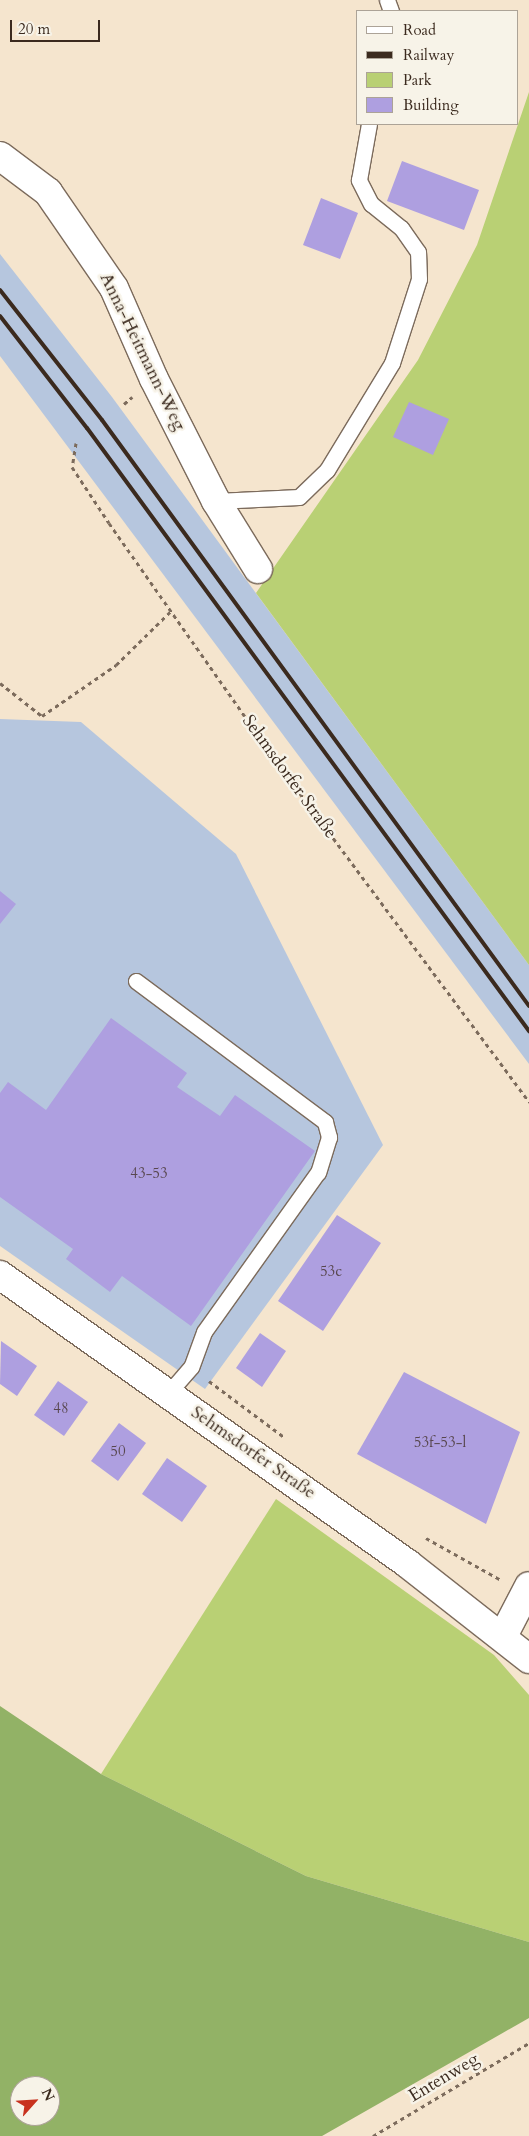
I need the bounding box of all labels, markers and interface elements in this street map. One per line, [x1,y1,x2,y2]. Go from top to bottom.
scale bar [12,10,102,42]
legend [356,10,519,125]
text: 20 m [18,19,50,39]
text: Road [403,20,436,40]
text: Railway [403,45,454,65]
text: Park [403,70,432,90]
text: Building [403,95,459,115]
street label: Anna-Heitmann-Weg [94,270,190,434]
street label: Sehmsdorfer Straße [237,711,341,843]
house number: 43-53 [130,1165,168,1183]
house number: 53c [320,1263,342,1281]
house number: 48 [53,1400,69,1418]
street label: Sehmsdorfer Straße [187,1402,319,1504]
house number: 53f-53-l [414,1434,466,1452]
house number: 50 [110,1443,126,1461]
street label: Entenweg [405,2049,483,2107]
north arrow [10,2076,60,2126]
text: N [37,2085,59,2104]

